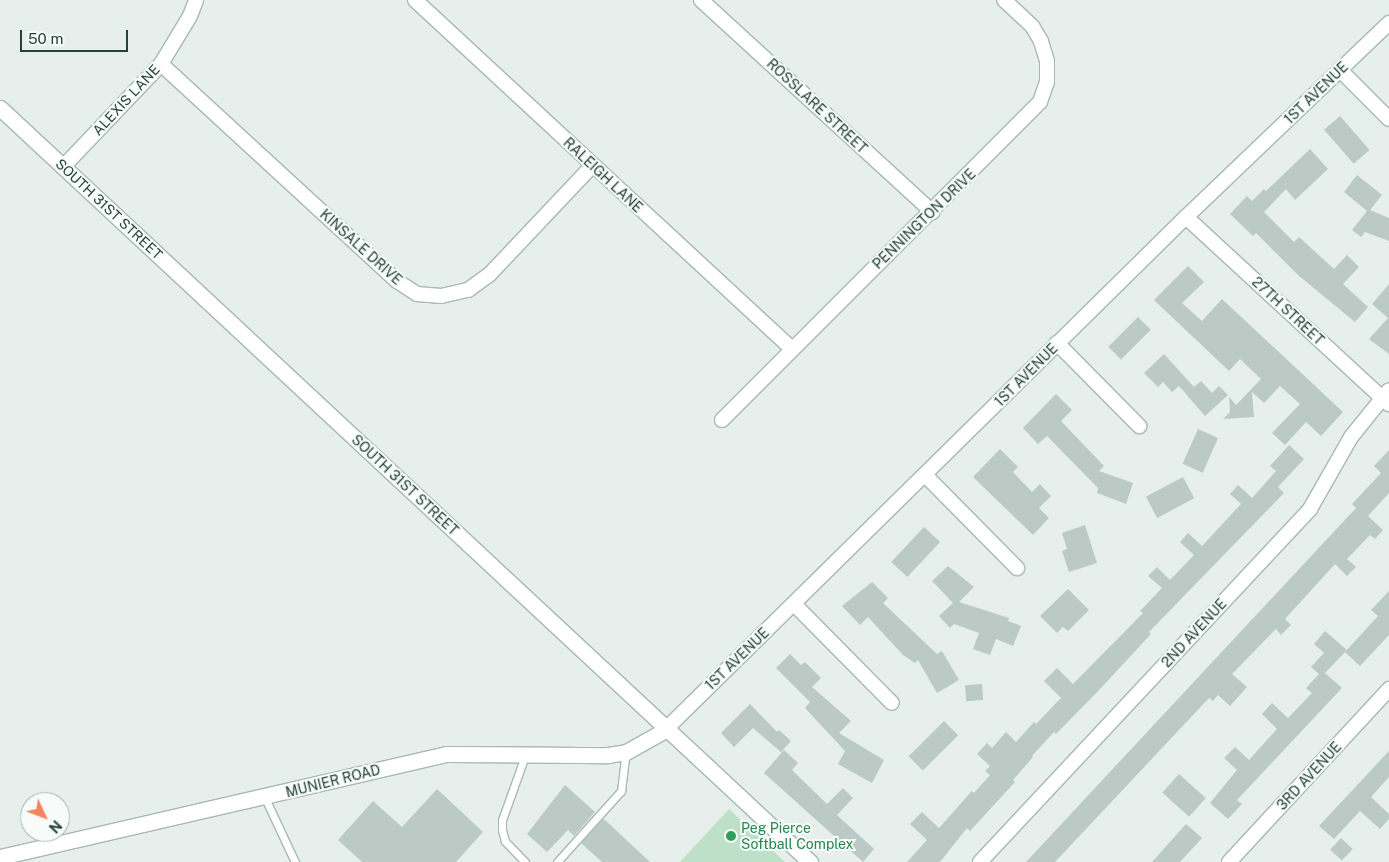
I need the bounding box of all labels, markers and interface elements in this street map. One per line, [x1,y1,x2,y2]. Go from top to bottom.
scale bar [22,20,130,52]
text: 50 m [28,30,63,47]
street label: ROSSLARE STREET [763,55,871,157]
street label: 1ST AVENUE [1281,58,1351,128]
street label: ALEXIS LANE [89,61,163,139]
street label: RALEIGH LANE [560,134,646,216]
street label: SOUTH 31ST STREET [52,155,166,263]
street label: PENNINGTON DRIVE [869,165,979,273]
street label: KINSALE DRIVE [317,206,405,288]
street label: 27TH STREET [1249,273,1327,349]
street label: 1ST AVENUE [991,340,1061,410]
street label: SOUTH 31ST STREET [348,431,462,539]
street label: 2ND AVENUE [1158,595,1230,671]
street label: 1ST AVENUE [702,624,772,694]
street label: 3RD AVENUE [1273,738,1345,814]
street label: MUNIER ROAD [284,761,382,801]
north arrow [20,792,70,842]
text: N [46,817,65,836]
place label: Peg Pierce Softball Complex [741,820,853,852]
marker: Peg Pierce Softball Complex [725,830,737,842]

